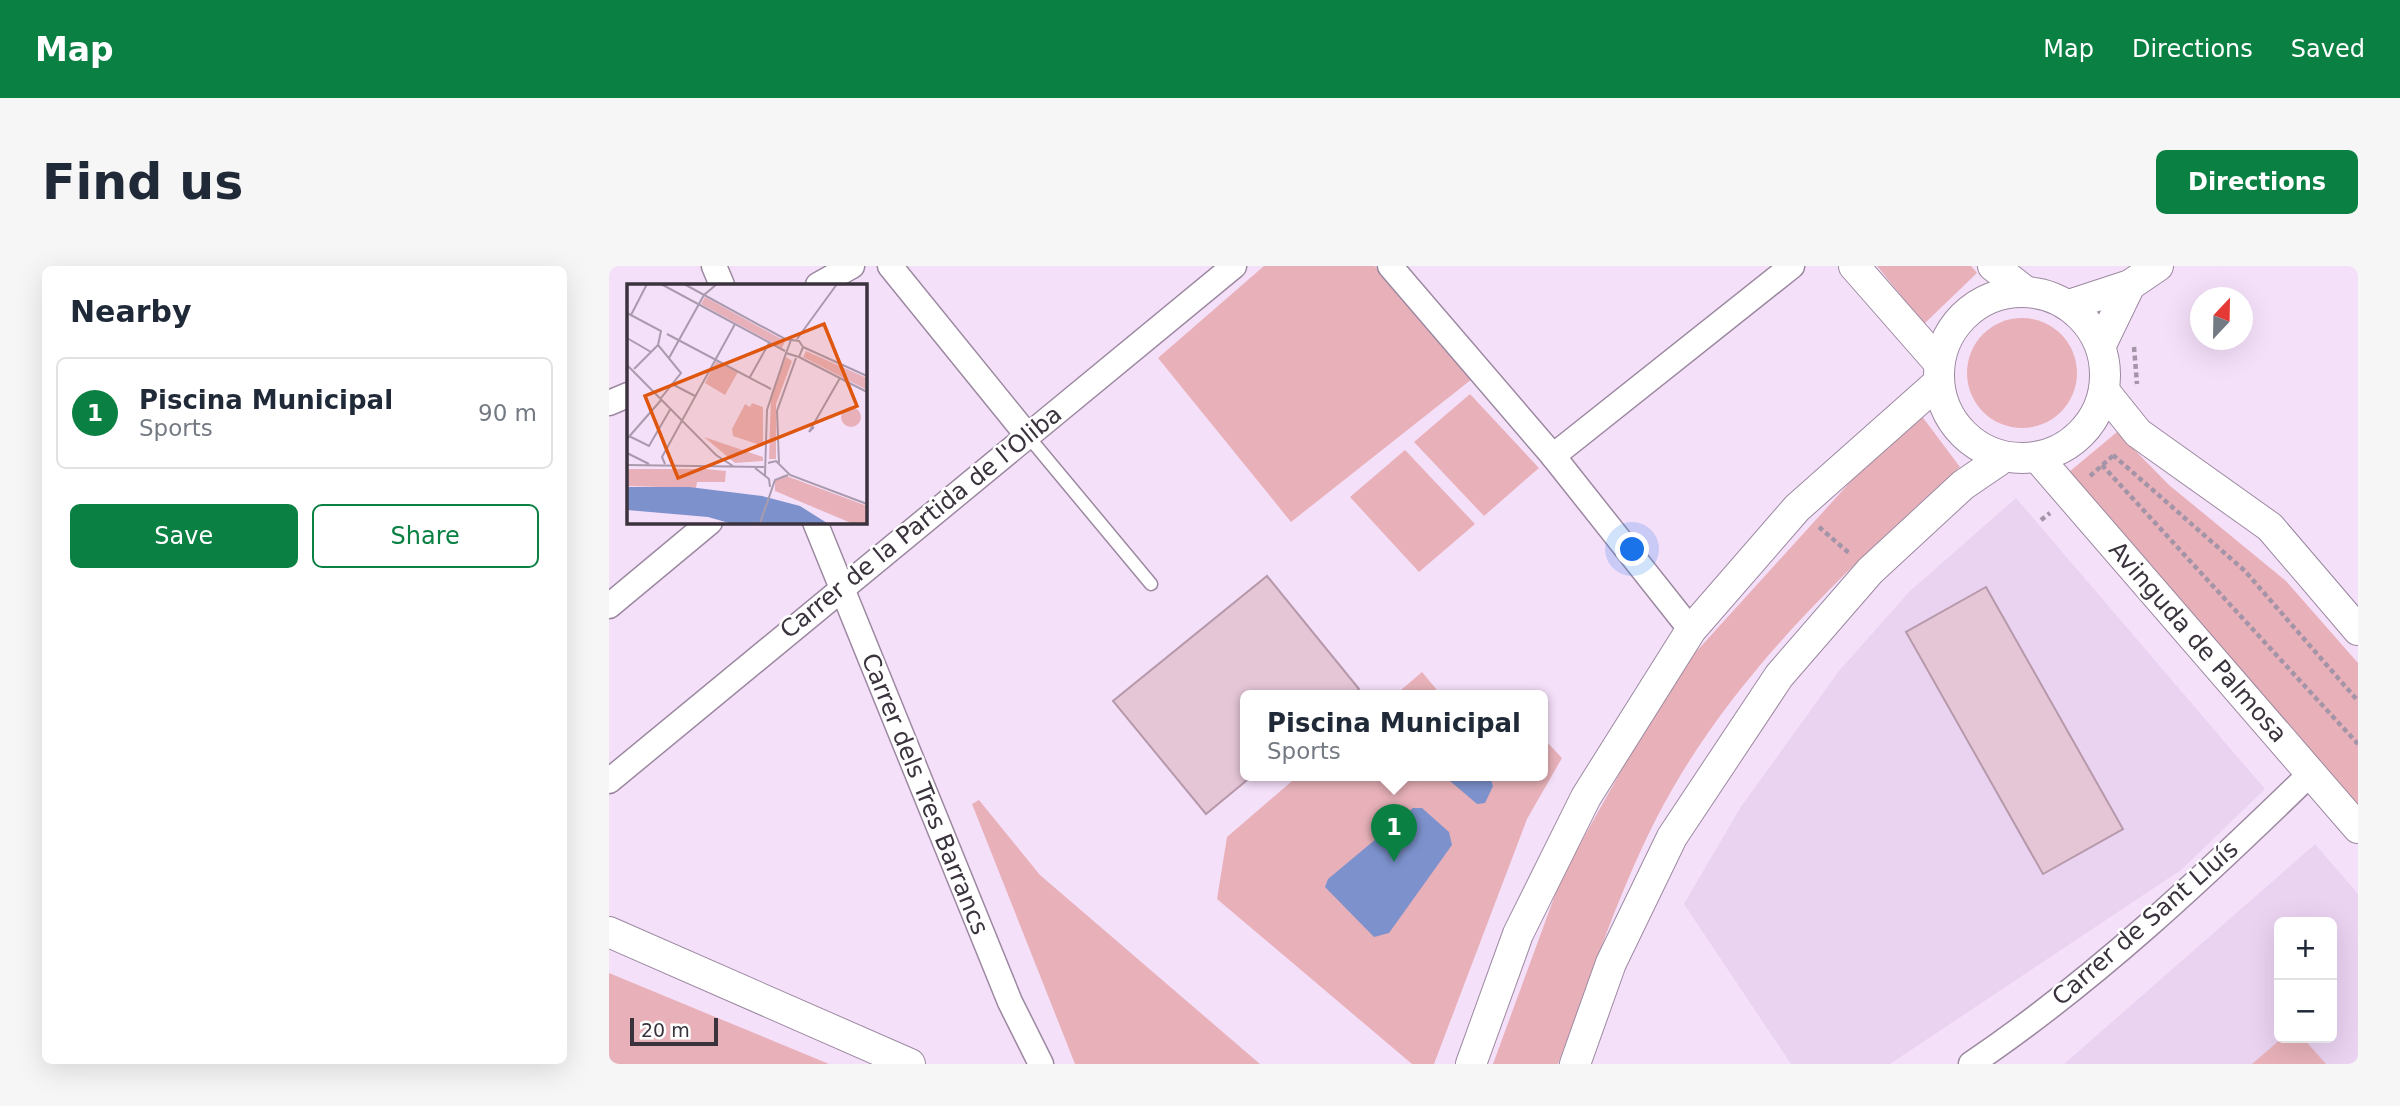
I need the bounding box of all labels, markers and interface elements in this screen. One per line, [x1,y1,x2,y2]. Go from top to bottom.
text: Map [35,30,114,69]
text: Map [2043,35,2094,63]
text: Directions [2132,35,2253,63]
text: Saved [2291,35,2365,63]
button: Directions [2156,150,2358,214]
text: Find us [42,154,243,211]
inset map [627,284,866,523]
north arrow [2190,287,2253,350]
text: Nearby [70,294,192,329]
text: Piscina Municipal [139,385,393,415]
text: 1 [87,400,103,426]
text: 90 m [478,400,537,426]
street label: Carrer de la Partida de l'Oliba [775,400,1067,644]
text: Sports [139,415,213,441]
button: Save [70,504,298,568]
button: Share [312,504,539,568]
your location [1615,532,1649,566]
street label: Avinguda de Palmosa [2103,536,2293,748]
street label: Carrer dels Tres Barrancs [856,649,994,939]
popup [1240,690,1548,781]
text: Piscina Municipal [1267,708,1521,738]
text: Sports [1267,738,1341,764]
pin: 1 [1371,804,1417,862]
street label: Carrer de Sant Lluís [2046,835,2244,1011]
map controls [2274,917,2337,1043]
button: + [2274,917,2337,980]
button: − [2274,980,2337,1043]
scale bar [630,1015,717,1047]
text: 20 m [641,1019,690,1041]

